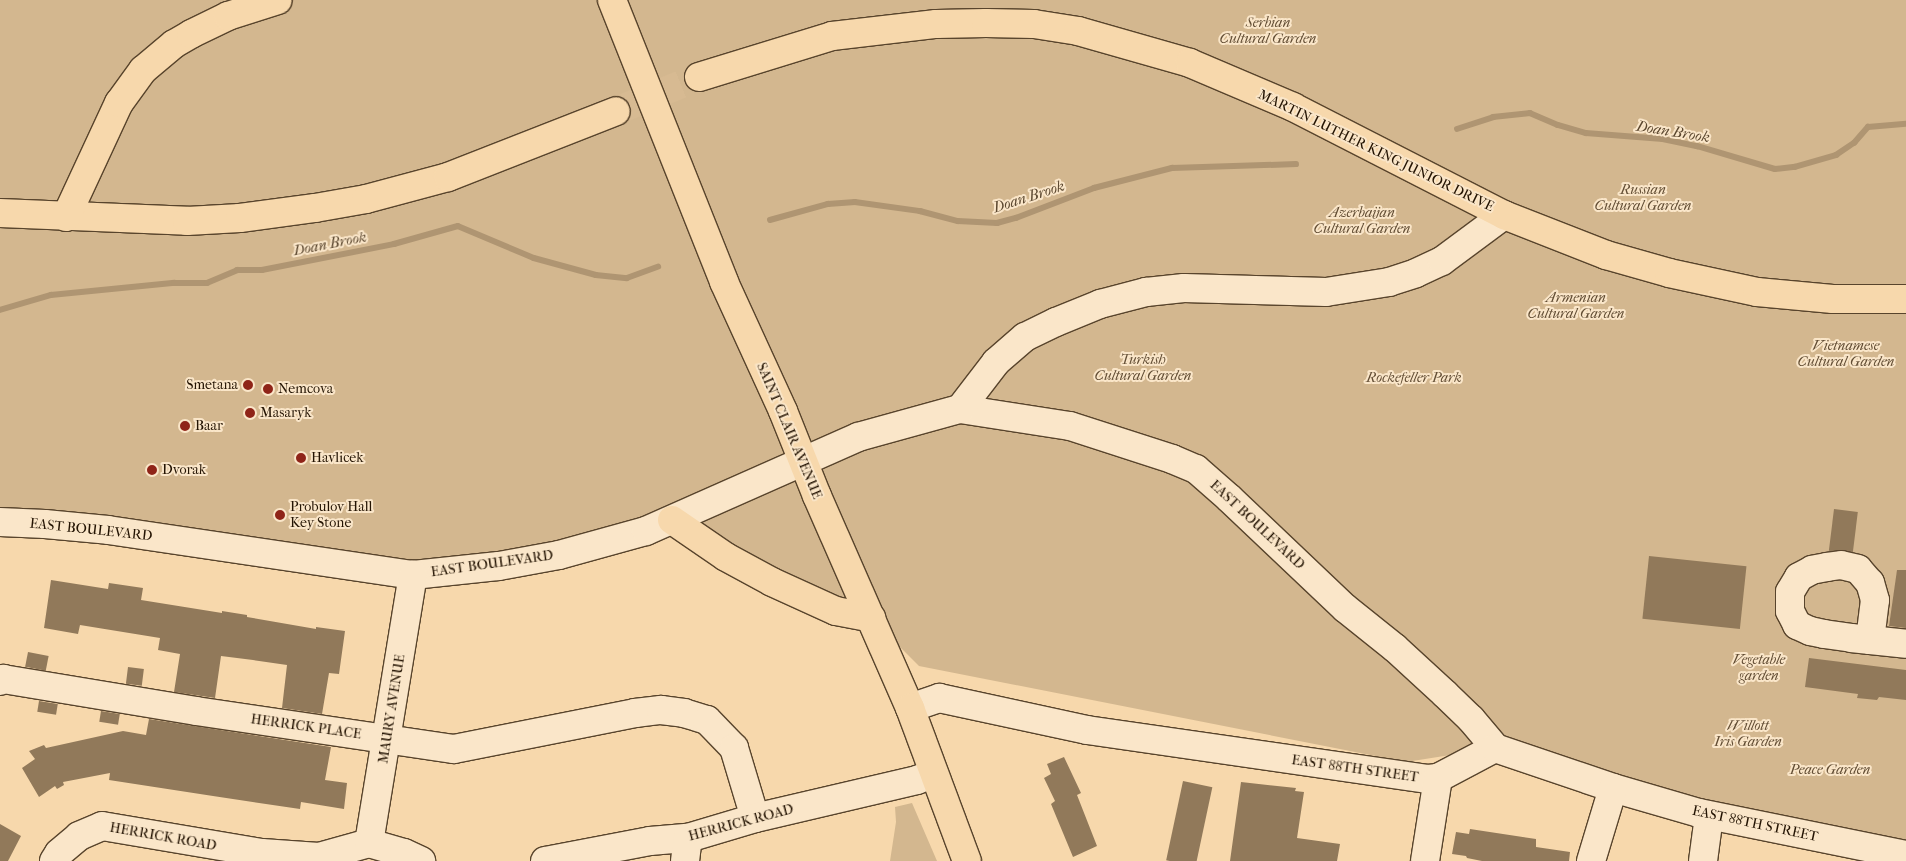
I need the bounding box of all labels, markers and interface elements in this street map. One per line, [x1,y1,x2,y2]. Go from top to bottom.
park label: Serbian Cultural Garden [1220,15,1316,48]
street label: MARTIN LUTHER KING JUNIOR DRIVE [1255,86,1497,216]
water label: Doan Brook [1635,117,1711,147]
water label: Doan Brook [991,177,1067,217]
park label: Russian Cultural Garden [1595,182,1691,214]
park label: Azerbaijan Cultural Garden [1314,205,1410,238]
water label: Doan Brook [292,228,368,260]
park label: Armenian Cultural Garden [1528,290,1624,322]
park label: Vietnamese Cultural Garden [1798,338,1894,371]
park label: Turkish Cultural Garden [1095,352,1191,384]
street label: SAINT CLAIR AVENUE [753,360,825,502]
park label: Rockefeller Park [1366,370,1462,386]
place label: Smetana [186,377,238,393]
marker: Smetana [242,379,254,391]
place label: Nemcova [278,381,333,397]
marker: Nemcova [262,383,274,395]
place label: Masaryk [260,405,311,421]
marker: Masaryk [244,407,256,419]
place label: Baar [195,418,223,434]
marker: Baar [179,420,191,432]
place label: Havlicek [311,450,363,466]
marker: Havlicek [295,452,307,464]
place label: Dvorak [162,462,206,478]
marker: Dvorak [146,464,158,476]
street label: EAST BOULEVARD [1206,477,1308,573]
place label: Probulov Hall Key Stone [290,499,372,532]
marker: Probulov Hall Key Stone [274,509,286,521]
street label: EAST BOULEVARD [29,515,153,545]
street label: EAST BOULEVARD [430,547,554,581]
park label: Vegetable garden [1733,652,1785,684]
street label: MAURY AVENUE [375,653,409,765]
street label: HERRICK PLACE [250,711,362,743]
park label: Willott Iris Garden [1714,718,1782,750]
street label: EAST 88TH STREET [1290,752,1420,786]
park label: Peace Garden [1790,762,1870,778]
street label: HERRICK ROAD [687,801,795,845]
street label: EAST 88TH STREET [1691,802,1819,846]
street label: HERRICK ROAD [108,819,218,855]

